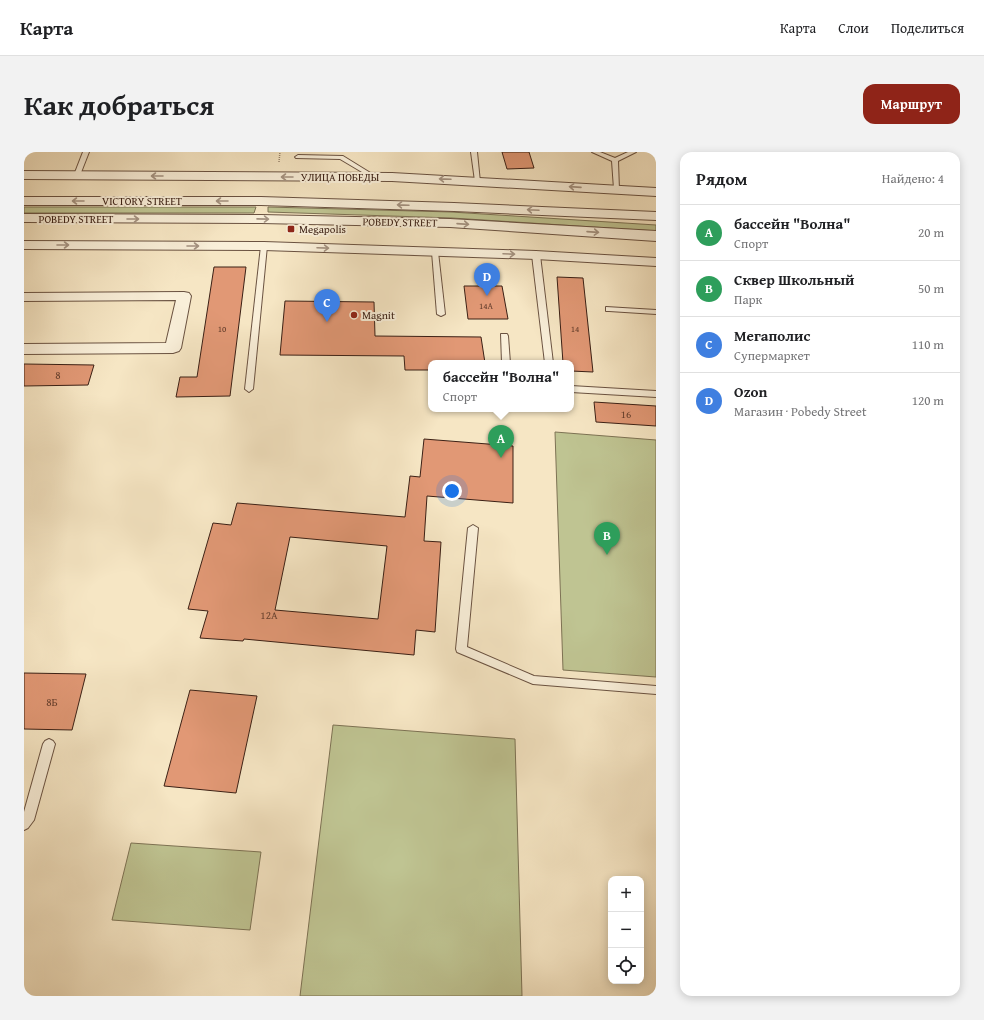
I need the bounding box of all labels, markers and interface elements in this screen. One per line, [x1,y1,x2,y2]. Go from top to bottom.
text: Карта [20,14,73,42]
text: Карта [780,18,816,38]
text: Слои [838,18,869,38]
text: Поделиться [891,18,964,38]
text: Как добраться [24,84,214,125]
button: Маршрут [863,84,960,124]
text: Рядом [696,166,747,191]
street label: УЛИЦА ПОБЕДЫ [301,169,380,185]
text: Найдено: 4 [882,169,944,188]
one-way arrow [151,172,164,180]
one-way arrow [281,173,294,181]
one-way arrow [439,176,452,183]
one-way arrow [569,183,582,190]
street label: VICTORY STREET [102,193,182,209]
one-way arrow [72,197,85,205]
one-way arrow [216,197,229,205]
one-way arrow [397,201,410,209]
one-way arrow [527,207,540,214]
street label: POBEDY STREET [39,211,113,227]
street label: POBEDY STREET [362,213,438,231]
text: бассейн "Волна" [734,213,850,234]
one-way arrow [126,215,139,223]
one-way arrow [256,216,269,223]
one-way arrow [456,220,469,228]
place label: Megapolis [299,221,346,237]
text: A [705,223,713,242]
text: 20 m [918,223,944,242]
marker: Megapolis [286,224,296,234]
one-way arrow [586,229,599,236]
text: Спорт [734,234,768,253]
one-way arrow [56,242,69,249]
one-way arrow [186,242,199,250]
one-way arrow [316,244,329,252]
one-way arrow [502,250,515,258]
pin: D [474,263,500,296]
text: Сквер Школьный [734,269,855,290]
text: B [705,279,713,298]
text: 50 m [918,279,944,298]
pin: C [314,289,340,322]
text: Парк [734,290,762,309]
house number: 14А [479,299,494,312]
place label: Magnit [362,307,395,323]
marker: Magnit [349,310,359,320]
house number: 10 [218,322,227,335]
house number: 14 [571,322,579,335]
text: Мегаполис [734,325,810,346]
text: C [705,335,713,354]
text: 110 m [912,335,944,354]
text: Супермаркет [734,346,810,365]
popup [428,360,574,412]
text: бассейн "Волна" [443,366,559,387]
house number: 8 [55,367,61,383]
text: Ozon [734,381,767,402]
text: Спорт [443,387,477,406]
text: D [705,391,713,410]
text: 120 m [912,391,944,410]
text: Магазин · Pobedy Street [734,402,867,421]
house number: 16 [621,406,631,422]
pin: A [488,425,514,458]
your location [442,481,462,501]
pin: B [594,522,620,555]
house number: 12А [260,607,278,623]
house number: 8Б [46,694,58,710]
map controls [608,876,644,984]
button: + [608,876,644,912]
button: − [608,912,644,948]
button: locate [608,948,644,984]

